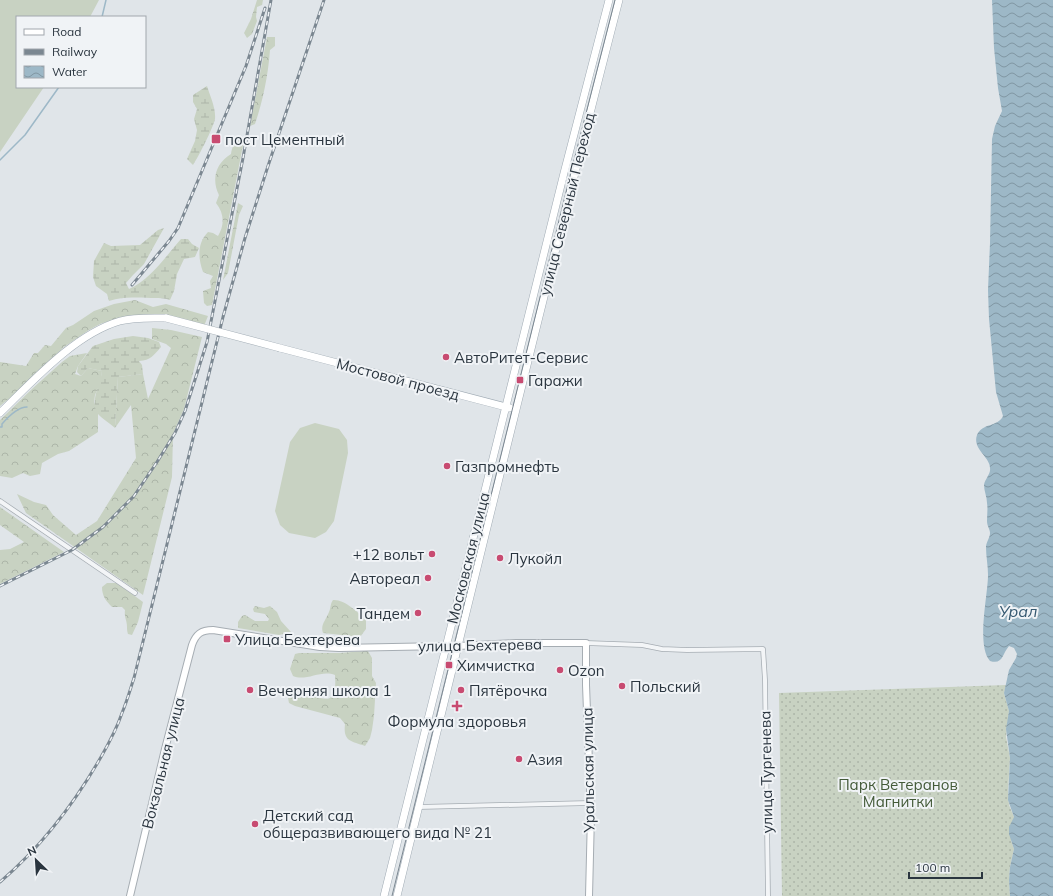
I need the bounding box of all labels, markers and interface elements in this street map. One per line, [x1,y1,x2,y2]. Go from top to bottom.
legend [16,16,146,88]
text: Road [52,24,81,39]
text: Railway [52,44,98,59]
text: Water [52,64,88,79]
street label: улица Северный Переход [535,111,599,297]
place label: пост Цементный [225,130,345,149]
marker: пост Цементный [210,133,222,145]
place label: АвтоРитет-Сервис [454,348,588,367]
marker: АвтоРитет-Сервис [441,352,451,362]
street label: Мостовой проезд [334,353,462,405]
place label: Гаражи [528,371,583,390]
marker: Гаражи [515,375,525,385]
place label: Газпромнефть [455,457,560,476]
marker: Газпромнефть [442,461,452,471]
street label: Московская улица [442,490,494,626]
place label: +12 вольт [353,545,424,564]
marker: +12 вольт [427,549,437,559]
place label: Лукойл [508,549,562,568]
marker: Лукойл [495,553,505,563]
place label: Автореал [350,569,420,588]
marker: Автореал [423,573,433,583]
water label: Урал [999,601,1037,621]
place label: Тандем [356,604,410,623]
marker: Тандем [413,608,423,618]
place label: Улица Бехтерева [234,630,360,649]
marker: Улица Бехтерева [222,634,232,644]
street label: улица Бехтерева [418,634,542,656]
place label: Химчистка [457,656,535,675]
marker: Химчистка [444,660,454,670]
place label: Ozon [568,661,605,680]
marker: Ozon [555,665,565,675]
place label: Польский [630,677,701,696]
place label: Вечерняя школа 1 [258,681,392,700]
place label: Пятёрочка [469,681,547,700]
marker: Польский [617,681,627,691]
marker: Вечерняя школа 1 [245,685,255,695]
marker: Пятёрочка [456,685,466,695]
street label: Вокзальная улица [137,695,189,831]
marker: Формула здоровья [452,701,462,711]
street label: Уральская улица [577,707,599,834]
street label: улица Тургенева [755,711,777,833]
place label: Формула здоровья [388,712,526,731]
place label: Азия [527,750,563,769]
marker: Азия [514,754,524,764]
park label: Парк Ветеранов Магнитки [838,775,958,811]
place label: Детский сад общеразвивающего вида № 21 [263,806,492,842]
marker: Детский сад общеразвивающего вида № 21 [250,819,260,829]
north arrow [16,840,56,880]
text: N [25,843,38,859]
scale bar [909,854,982,880]
text: 100 m [915,860,950,875]

